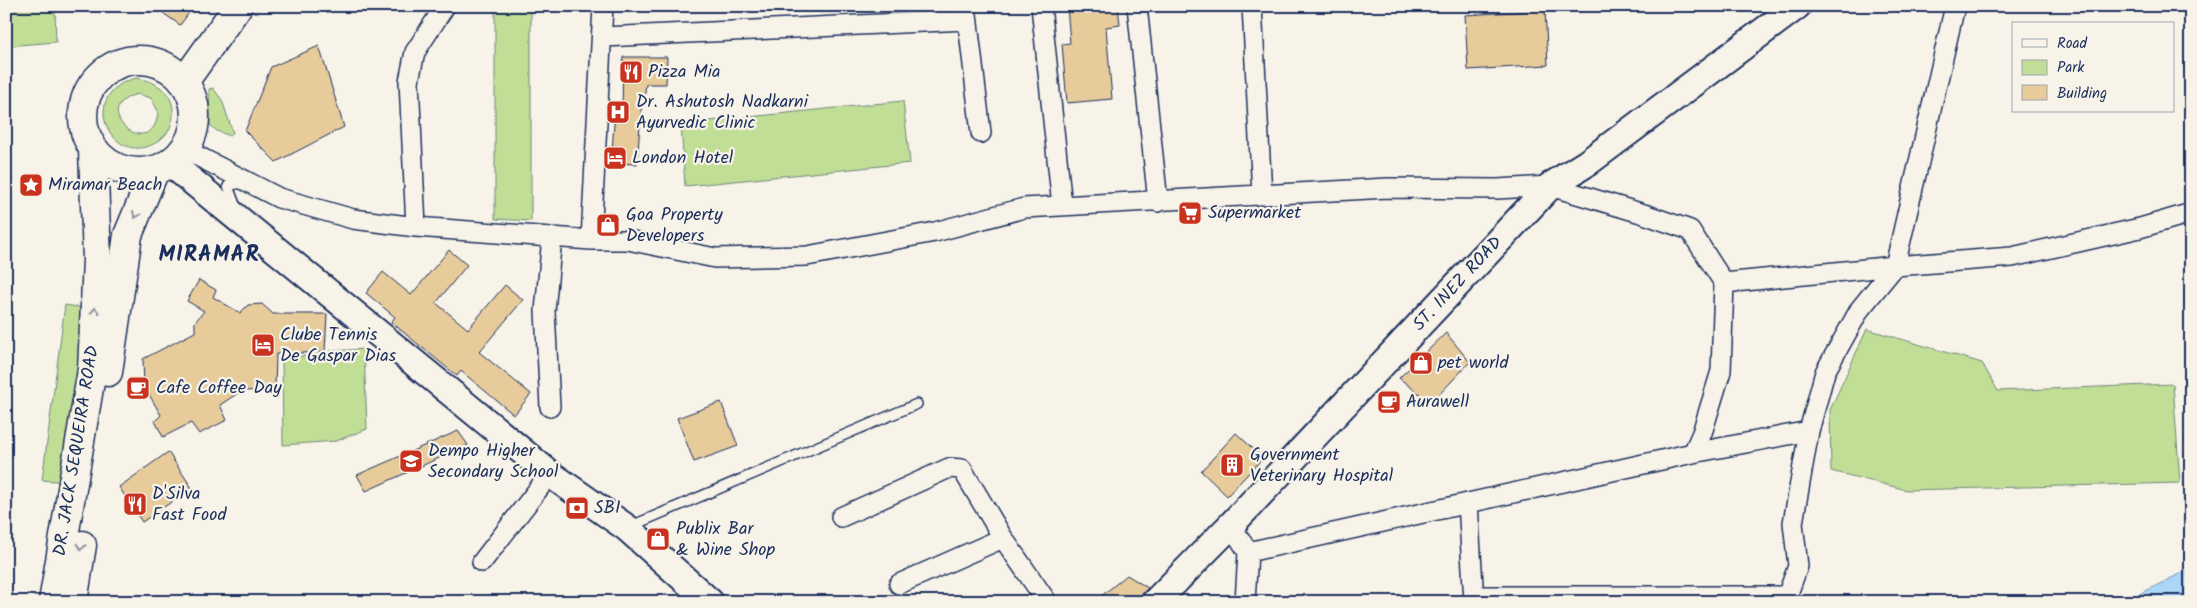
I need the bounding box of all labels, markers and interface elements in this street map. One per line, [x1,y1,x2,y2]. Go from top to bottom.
legend [2012,22,2174,112]
text: Road [2057,32,2088,56]
text: Park [2057,56,2085,80]
place label: Pizza Mia [648,58,721,87]
restaurant icon: Pizza Mia [618,59,644,85]
text: Building [2057,82,2107,106]
place label: Dr. Ashutosh Nadkarni Ayurvedic Clinic [636,88,809,138]
hospital icon: Dr. Ashutosh Nadkarni Ayurvedic Clinic [605,99,631,125]
place label: London Hotel [632,144,734,173]
hotel icon: London Hotel [602,145,628,171]
place label: Miramar Beach [48,171,163,200]
place icon: Miramar Beach [18,172,44,198]
place label: Supermarket [1208,199,1302,228]
supermarket icon: Supermarket [1177,200,1203,226]
place label: Goa Property Developers [626,201,723,251]
one-way arrow [132,210,143,219]
shop icon: Goa Property Developers [595,212,621,238]
street label: ST. INEZ ROAD [1406,229,1510,338]
district label: MIRAMAR [158,238,260,273]
one-way arrow [90,307,100,315]
place label: Clube Tennis De Gaspar Dias [280,321,397,371]
hotel icon: Clube Tennis De Gaspar Dias [250,332,276,358]
street label: DR. JACK SEQUEIRA ROAD [46,343,108,558]
place label: pet world [1437,349,1510,378]
shop icon: pet world [1408,350,1434,376]
place label: Cafe Coffee Day [156,374,282,403]
cafe icon: Cafe Coffee Day [125,375,151,401]
place label: Aurawell [1406,388,1470,417]
cafe icon: Aurawell [1376,389,1402,415]
place label: Dempo Higher Secondary School [428,437,559,487]
place label: Government Veterinary Hospital [1250,441,1394,491]
school or university icon: Dempo Higher Secondary School [398,448,424,474]
building icon: Government Veterinary Hospital [1219,452,1245,478]
place label: D'Silva Fast Food [152,480,227,530]
restaurant icon: D'Silva Fast Food [122,491,148,517]
place label: SBI [594,494,621,523]
bank icon: SBI [564,495,590,521]
place label: Publix Bar & Wine Shop [676,515,776,565]
shop icon: Publix Bar & Wine Shop [645,526,671,552]
one-way arrow [77,543,87,552]

